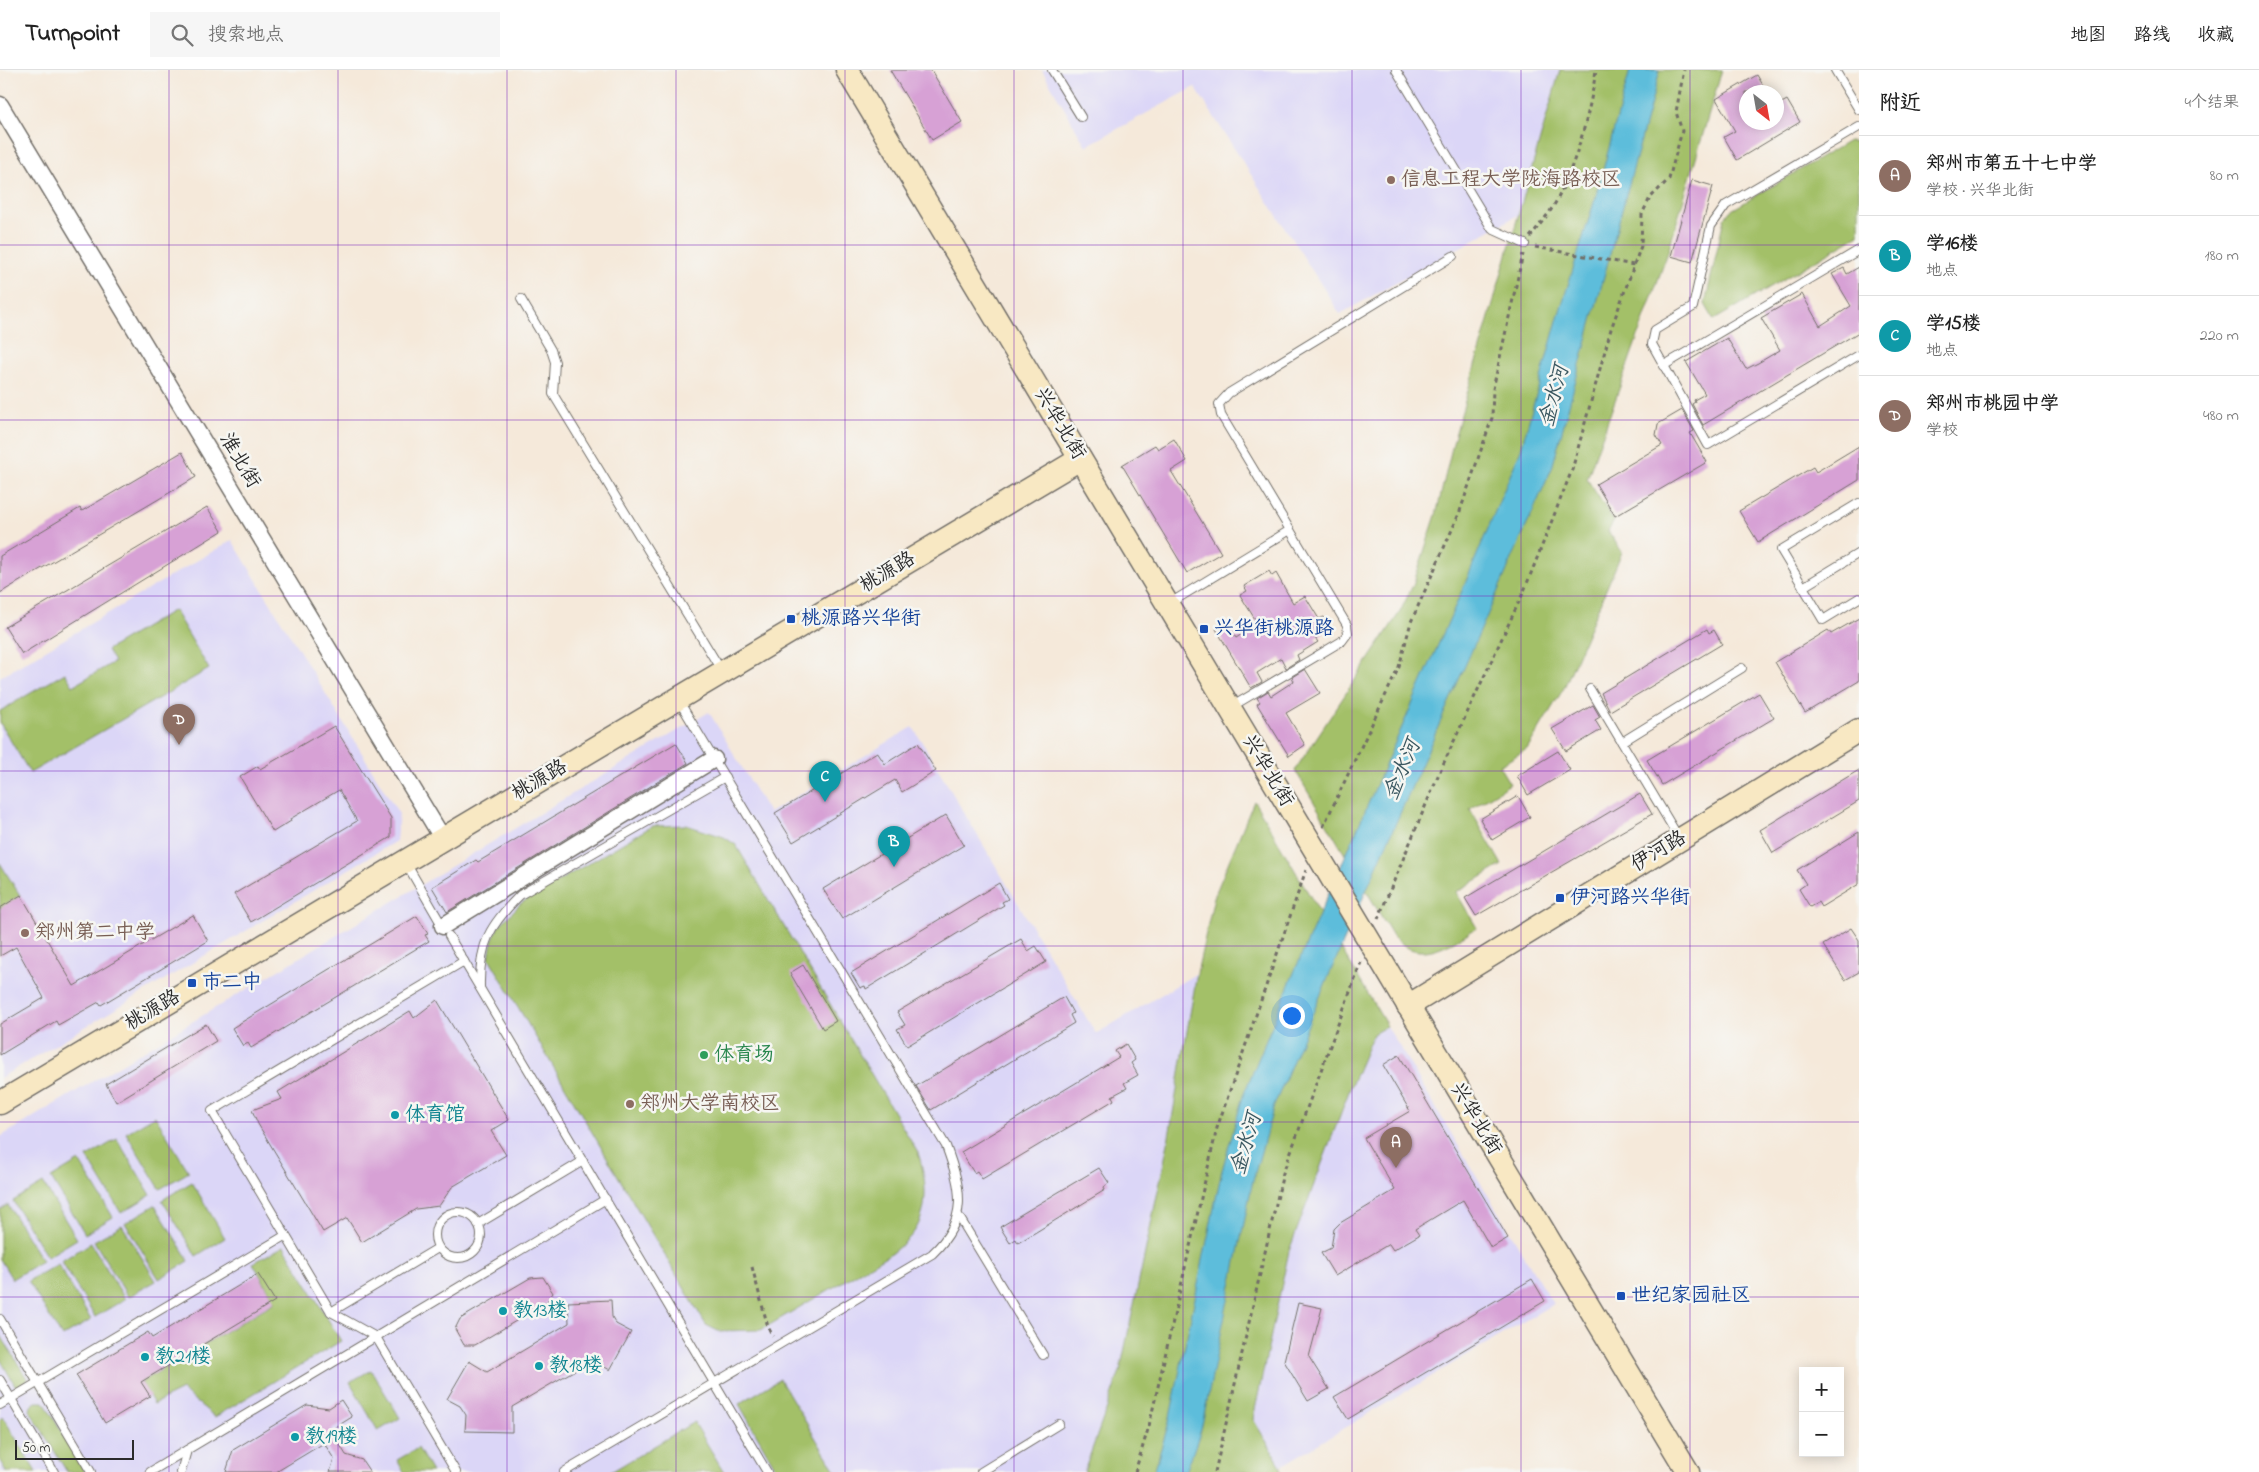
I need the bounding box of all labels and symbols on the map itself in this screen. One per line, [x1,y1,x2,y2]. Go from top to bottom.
north arrow [1739,85,1784,130]
place label: 信息工程大学陇海路校区 [1401,166,1621,195]
marker: 信息工程大学陇海路校区 [1385,174,1397,186]
water label: 金水河 [1532,359,1578,430]
street label: 兴华北街 [1026,382,1092,466]
street label: 淮北街 [211,428,267,494]
street label: 桃源路 [855,545,922,601]
place label: 桃源路兴华街 [801,605,921,634]
marker: 桃源路兴华街 [785,613,797,625]
place label: 兴华街桃源路 [1214,615,1335,644]
marker: 兴华街桃源路 [1198,623,1210,635]
pin: D [163,704,195,745]
street label: 兴华北街 [1234,729,1300,813]
water label: 金水河 [1377,732,1430,805]
street label: 桃源路 [507,753,574,809]
pin: C [809,761,841,802]
street label: 伊河路 [1626,824,1693,880]
pin: B [878,826,910,867]
place label: 伊河路兴华街 [1570,884,1690,913]
marker: 伊河路兴华街 [1554,892,1566,904]
place label: 郑州第二中学 [35,919,155,948]
marker: 郑州第二中学 [19,927,31,939]
place label: 市二中 [202,969,262,998]
marker: 市二中 [186,977,198,989]
street label: 桃源路 [120,983,187,1039]
your location [1279,1003,1305,1029]
place label: 体育场 [714,1041,774,1070]
marker: 体育场 [698,1049,710,1061]
street label: 兴华北街 [1442,1077,1508,1161]
place label: 郑州大学南校区 [640,1090,780,1119]
marker: 郑州大学南校区 [624,1098,636,1110]
place label: 体育馆 [405,1101,465,1130]
water label: 金水河 [1224,1107,1271,1178]
marker: 体育馆 [389,1109,401,1121]
pin: A [1380,1127,1412,1168]
place label: 世纪家园社区 [1631,1282,1751,1311]
marker: 世纪家园社区 [1615,1290,1627,1302]
place label: 教13楼 [513,1297,568,1326]
marker: 教13楼 [497,1305,509,1317]
place label: 教21楼 [155,1343,211,1372]
marker: 教21楼 [139,1351,151,1363]
place label: 教18楼 [549,1352,603,1381]
marker: 教18楼 [533,1360,545,1372]
place label: 教19楼 [305,1423,357,1452]
marker: 教19楼 [289,1431,301,1443]
scale bar [15,1437,134,1460]

